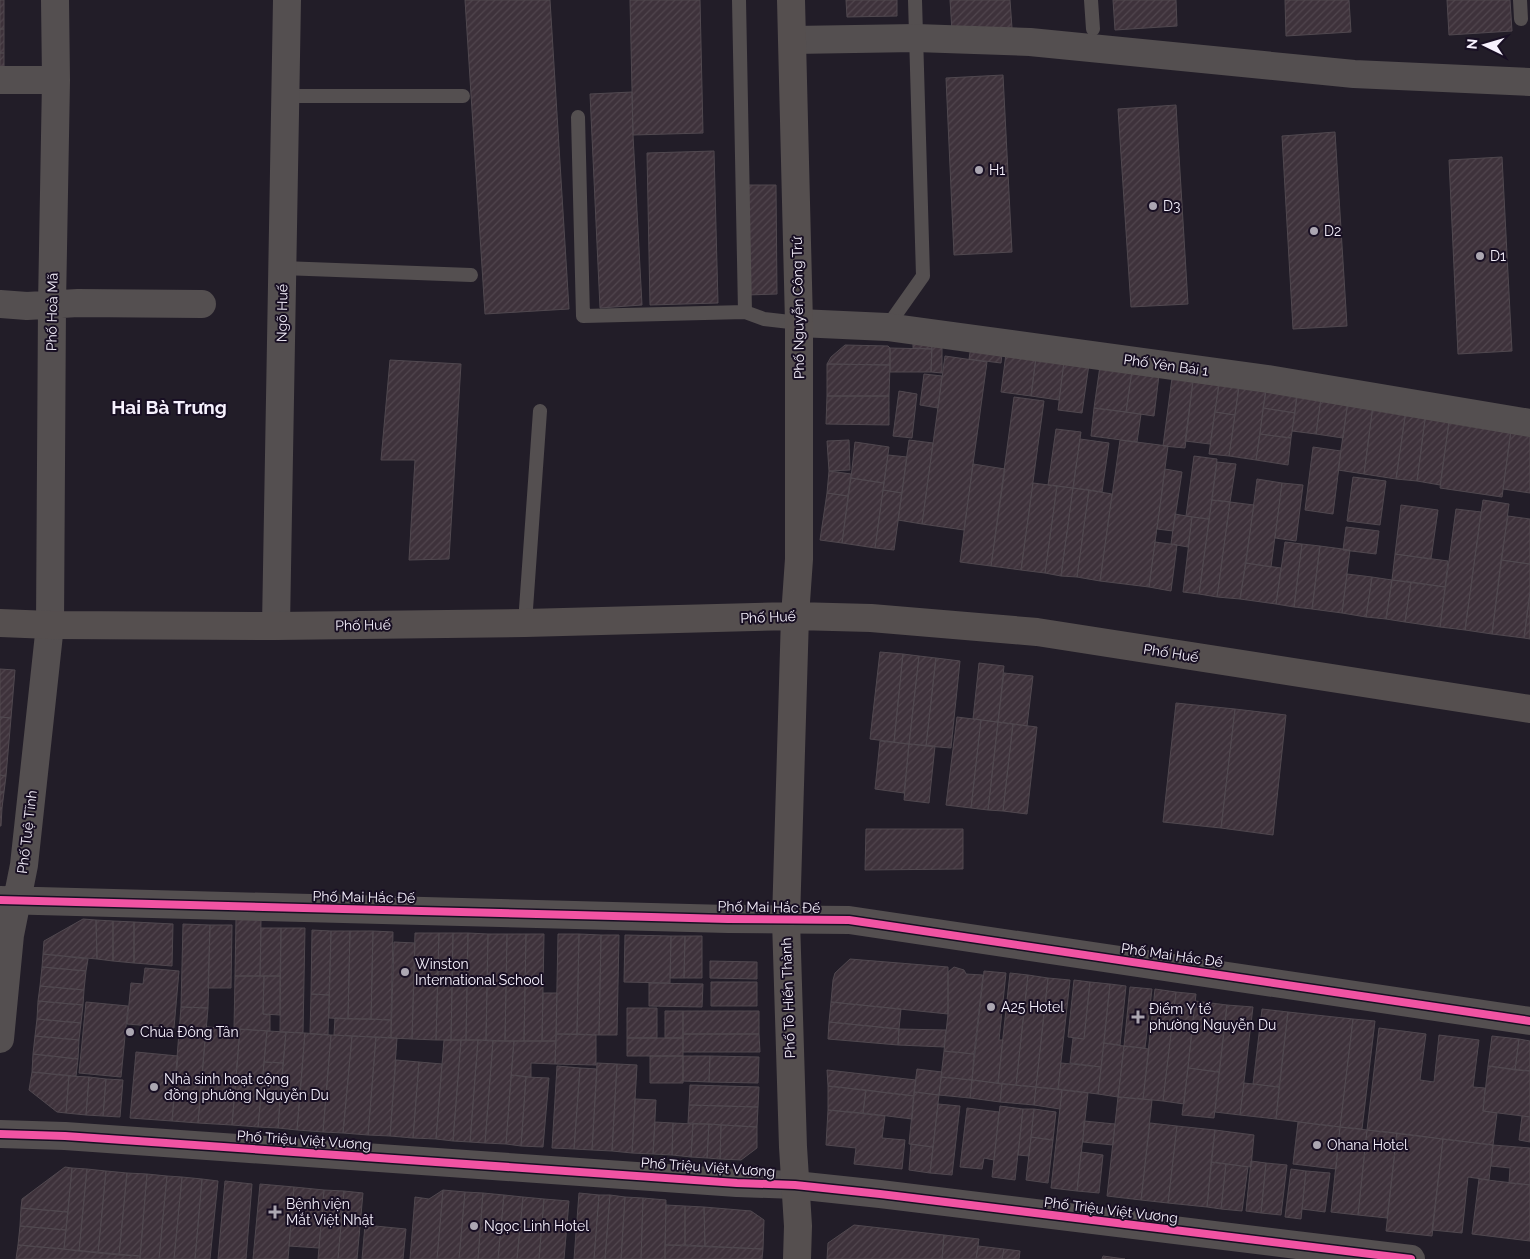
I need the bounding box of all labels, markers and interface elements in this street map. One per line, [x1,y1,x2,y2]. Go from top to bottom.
north arrow [1460,20,1510,70]
text: N [1464,38,1480,50]
place label: H1 [989,162,1005,178]
marker: H1 [973,164,985,176]
place label: D3 [1163,198,1181,214]
marker: D3 [1147,200,1159,212]
place label: D2 [1324,223,1341,239]
marker: D2 [1308,225,1320,237]
street label: Phố Nguyễn Công Trứ [789,236,807,379]
place label: D1 [1490,248,1506,264]
marker: D1 [1474,250,1486,262]
street label: Phố Hoà Mã [43,273,61,351]
street label: Ngõ Huế [273,284,291,342]
street label: Phố Yên Bái 1 [1122,351,1210,379]
district label: Hai Bà Trưng [111,396,227,418]
street label: Phố Huế [740,608,796,626]
street label: Phố Huế [335,617,391,633]
street label: Phố Huế [1142,641,1200,665]
street label: Phố Tuệ Tĩnh [14,789,40,875]
street label: Phố Mai Hắc Đế [312,888,416,906]
street label: Phố Mai Hắc Đế [717,898,821,916]
street label: Phố Tô Hiến Thành [778,937,798,1059]
street label: Phố Mai Hắc Đế [1120,940,1224,970]
place label: Winston International School [415,956,544,988]
marker: Winston International School [399,966,411,978]
place label: A25 Hotel [1001,999,1064,1015]
marker: A25 Hotel [985,1001,997,1013]
place label: Điểm Y tế phường Nguyễn Du [1149,1001,1276,1033]
marker: Điểm Y tế phường Nguyễn Du [1131,1010,1145,1024]
place label: Chùa Đông Tân [140,1024,239,1040]
marker: Chùa Đông Tân [124,1026,136,1038]
place label: Nhà sinh hoạt cộng đồng phường Nguyễn Du [164,1071,329,1103]
marker: Nhà sinh hoạt cộng đồng phường Nguyễn Du [148,1081,160,1093]
street label: Phố Triệu Việt Vương [236,1127,372,1153]
place label: Ohana Hotel [1327,1137,1408,1153]
marker: Ohana Hotel [1311,1139,1323,1151]
street label: Phố Triệu Việt Vương [640,1154,776,1180]
street label: Phố Triệu Việt Vương [1043,1194,1179,1226]
place label: Bệnh viện Mắt Việt Nhật [286,1196,374,1228]
marker: Bệnh viện Mắt Việt Nhật [268,1205,282,1219]
place label: Ngọc Linh Hotel [484,1218,589,1234]
marker: Ngọc Linh Hotel [468,1220,480,1232]

